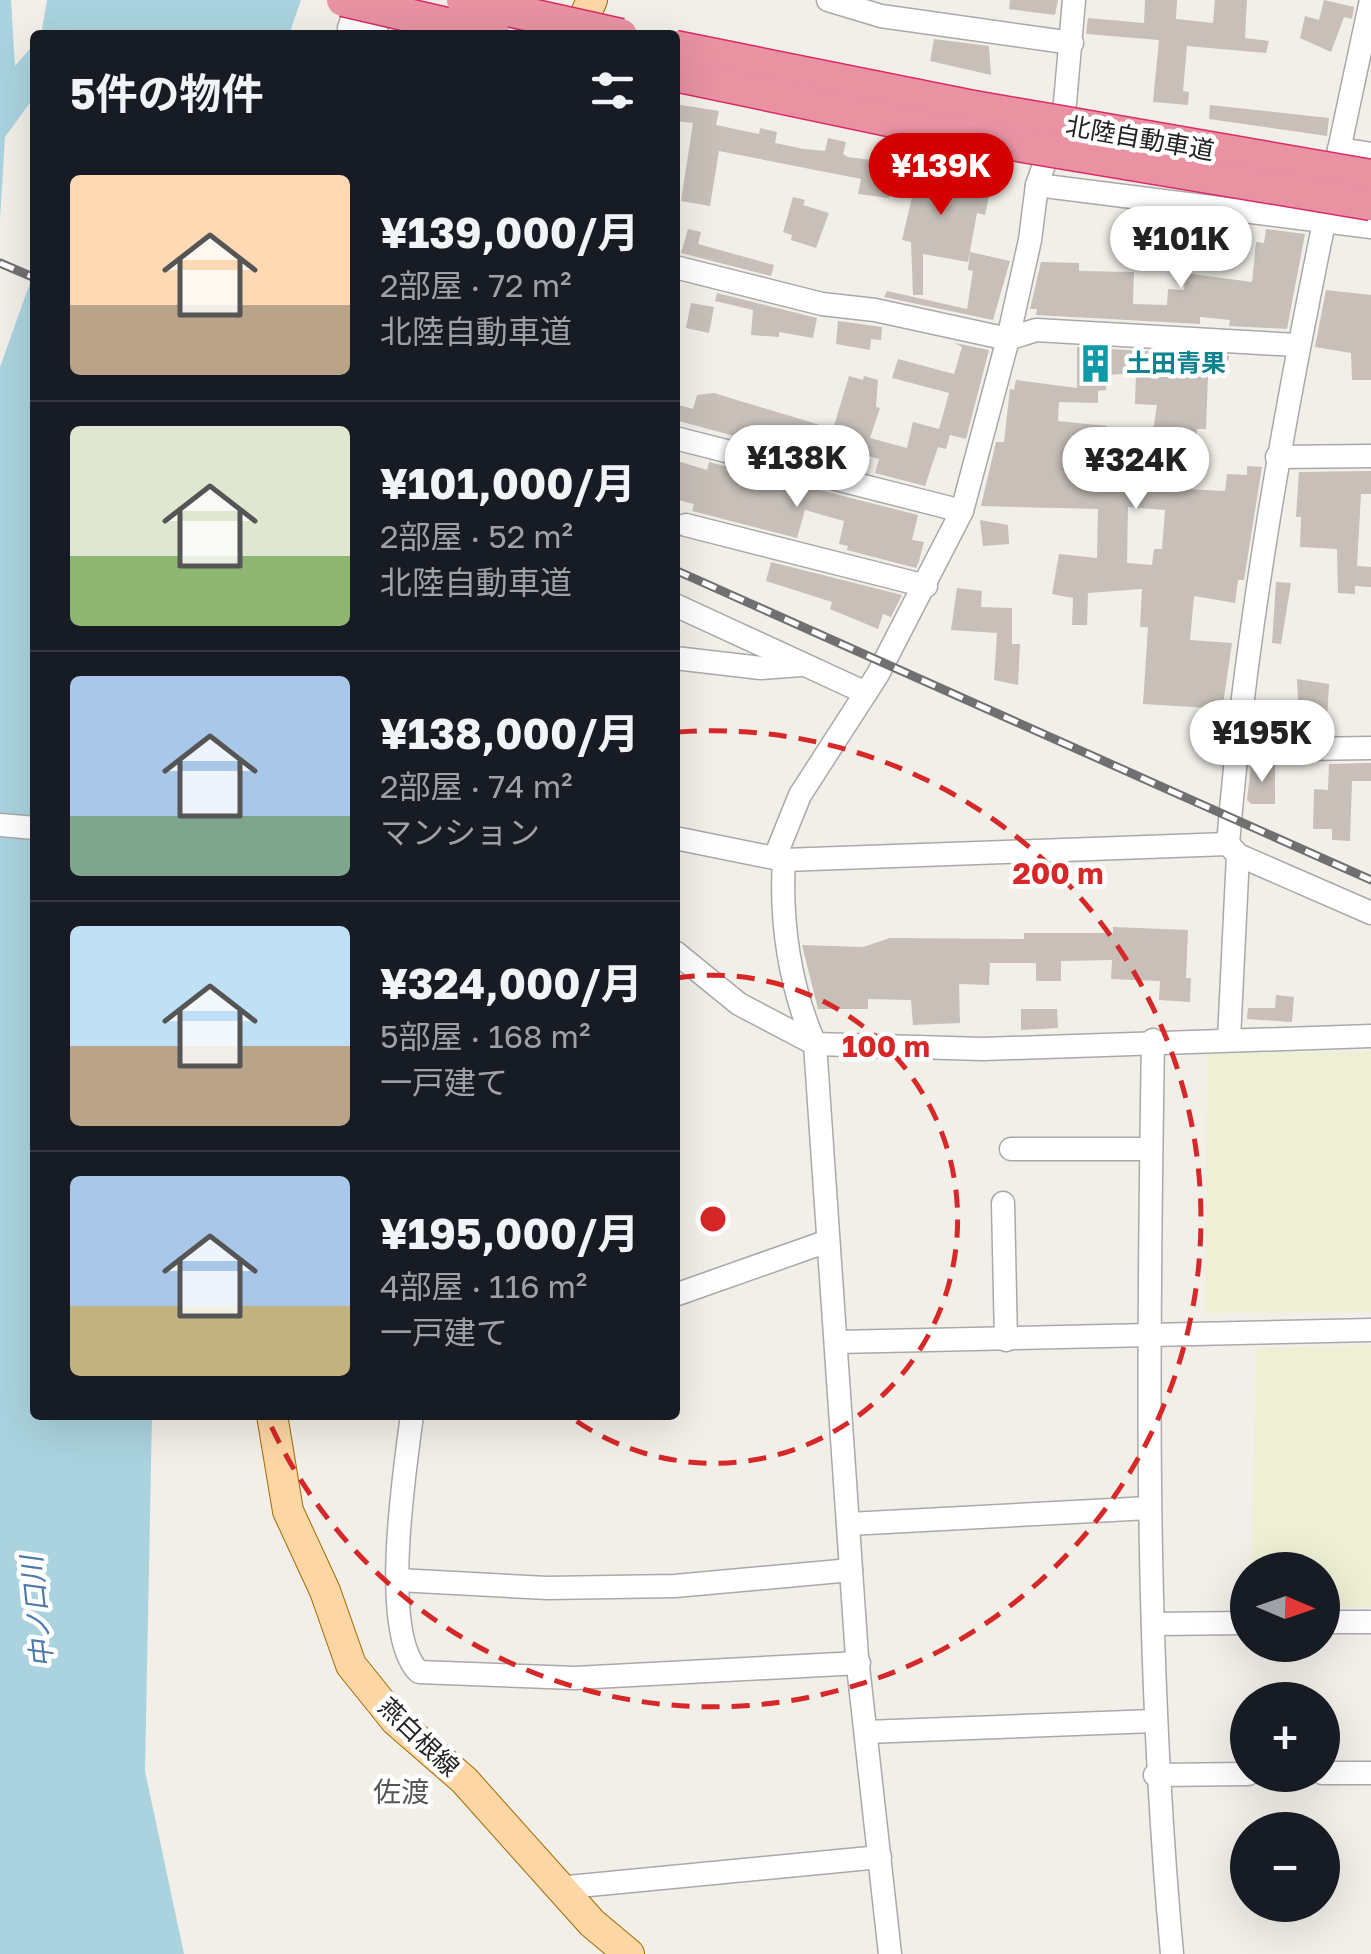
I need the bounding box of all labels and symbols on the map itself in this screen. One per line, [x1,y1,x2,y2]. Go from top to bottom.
street label: 北陸自動車道 [1064,109,1217,166]
pin: ¥139K [871,133,1011,218]
pin: ¥101K [1111,206,1251,291]
building icon: 土田青果 [1075,342,1117,384]
place label: 土田青果 [1126,347,1226,378]
pin: ¥138K [727,425,867,510]
pin: ¥324K [1066,427,1206,512]
pin: ¥195K [1192,700,1332,785]
text: 200 m [1012,855,1104,891]
text: 100 m [842,1028,930,1064]
centre of rings [695,1201,731,1237]
water label: 中ノ口川 [14,1552,59,1669]
north arrow [1230,1552,1340,1662]
street label: 燕白根線 [373,1691,466,1783]
district label: 佐渡 [373,1775,429,1808]

